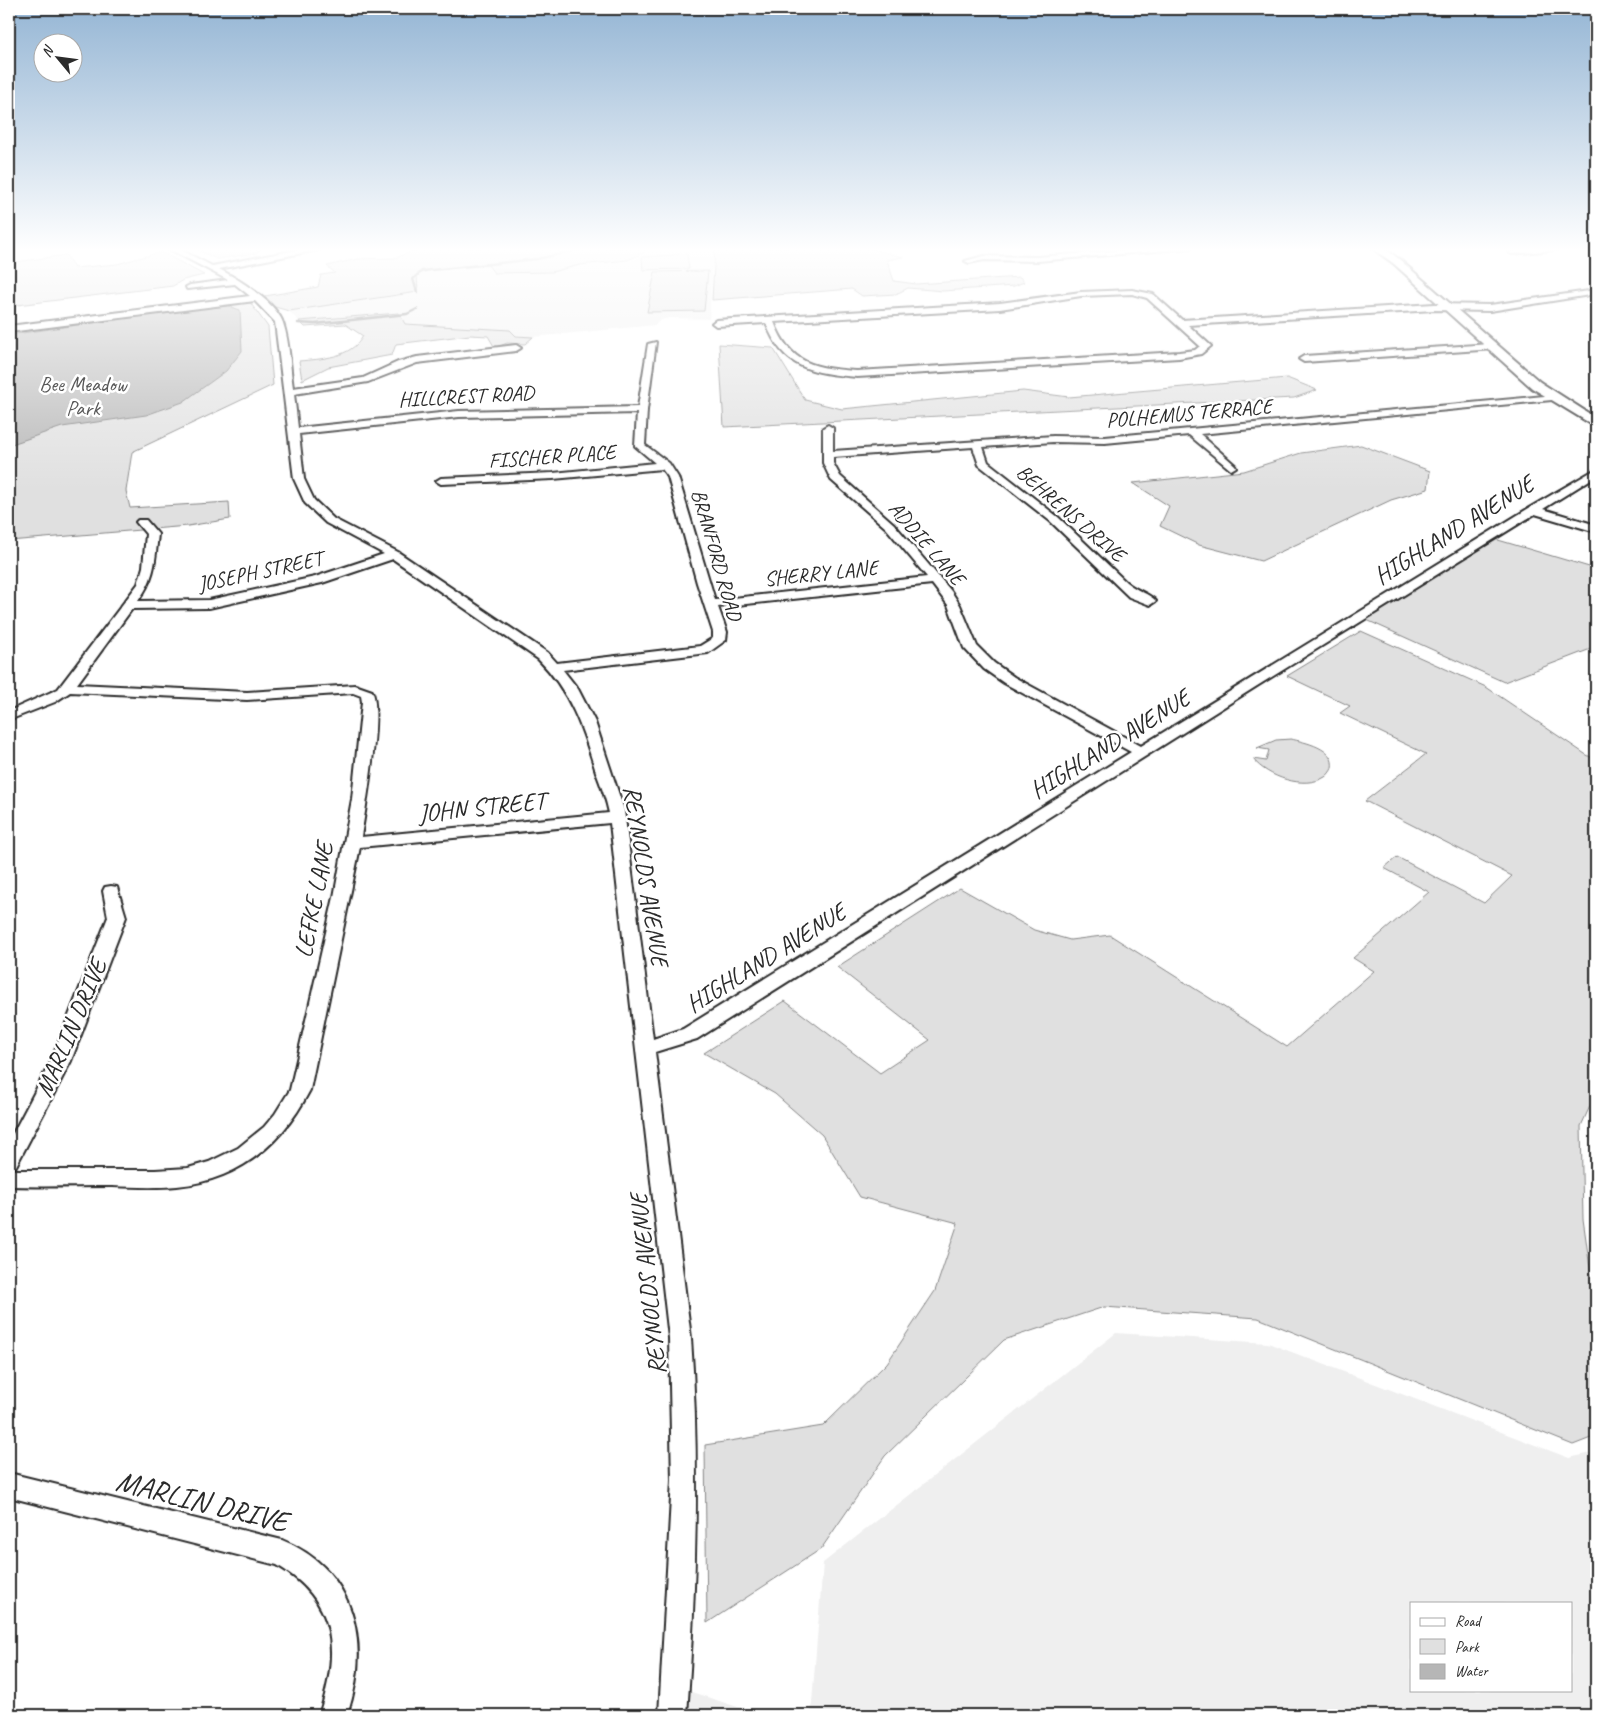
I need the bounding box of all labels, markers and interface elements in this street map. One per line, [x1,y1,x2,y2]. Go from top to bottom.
north arrow [32,32,82,82]
text: N [38,42,58,60]
park label: Bee Meadow Park [39,371,129,421]
street label: HILLCREST ROAD [398,379,536,413]
street label: POLHEMUS TERRACE [1105,393,1275,433]
street label: FISCHER PLACE [488,438,619,473]
street label: BEHRENS DRIVE [1011,459,1133,569]
street label: HIGHLAND AVENUE [1368,466,1543,592]
street label: BRANFORD ROAD [686,486,749,625]
street label: ADDIE LANE [883,496,972,592]
street label: JOSEPH STREET [194,544,330,597]
street label: SHERRY LANE [763,554,881,592]
street label: HIGHLAND AVENUE [1024,680,1199,806]
street label: REYNOLDS AVENUE [616,783,677,972]
street label: JOHN STREET [416,784,553,830]
street label: LEFKE LANE [287,837,341,960]
street label: HIGHLAND AVENUE [680,894,855,1020]
street label: MARLIN DRIVE [28,952,115,1102]
street label: REYNOLDS AVENUE [622,1188,673,1376]
street label: MARLIN DRIVE [112,1461,296,1542]
legend [1410,1602,1572,1692]
text: Road [1455,1612,1482,1631]
text: Park [1455,1638,1480,1657]
text: Water [1455,1662,1489,1681]

